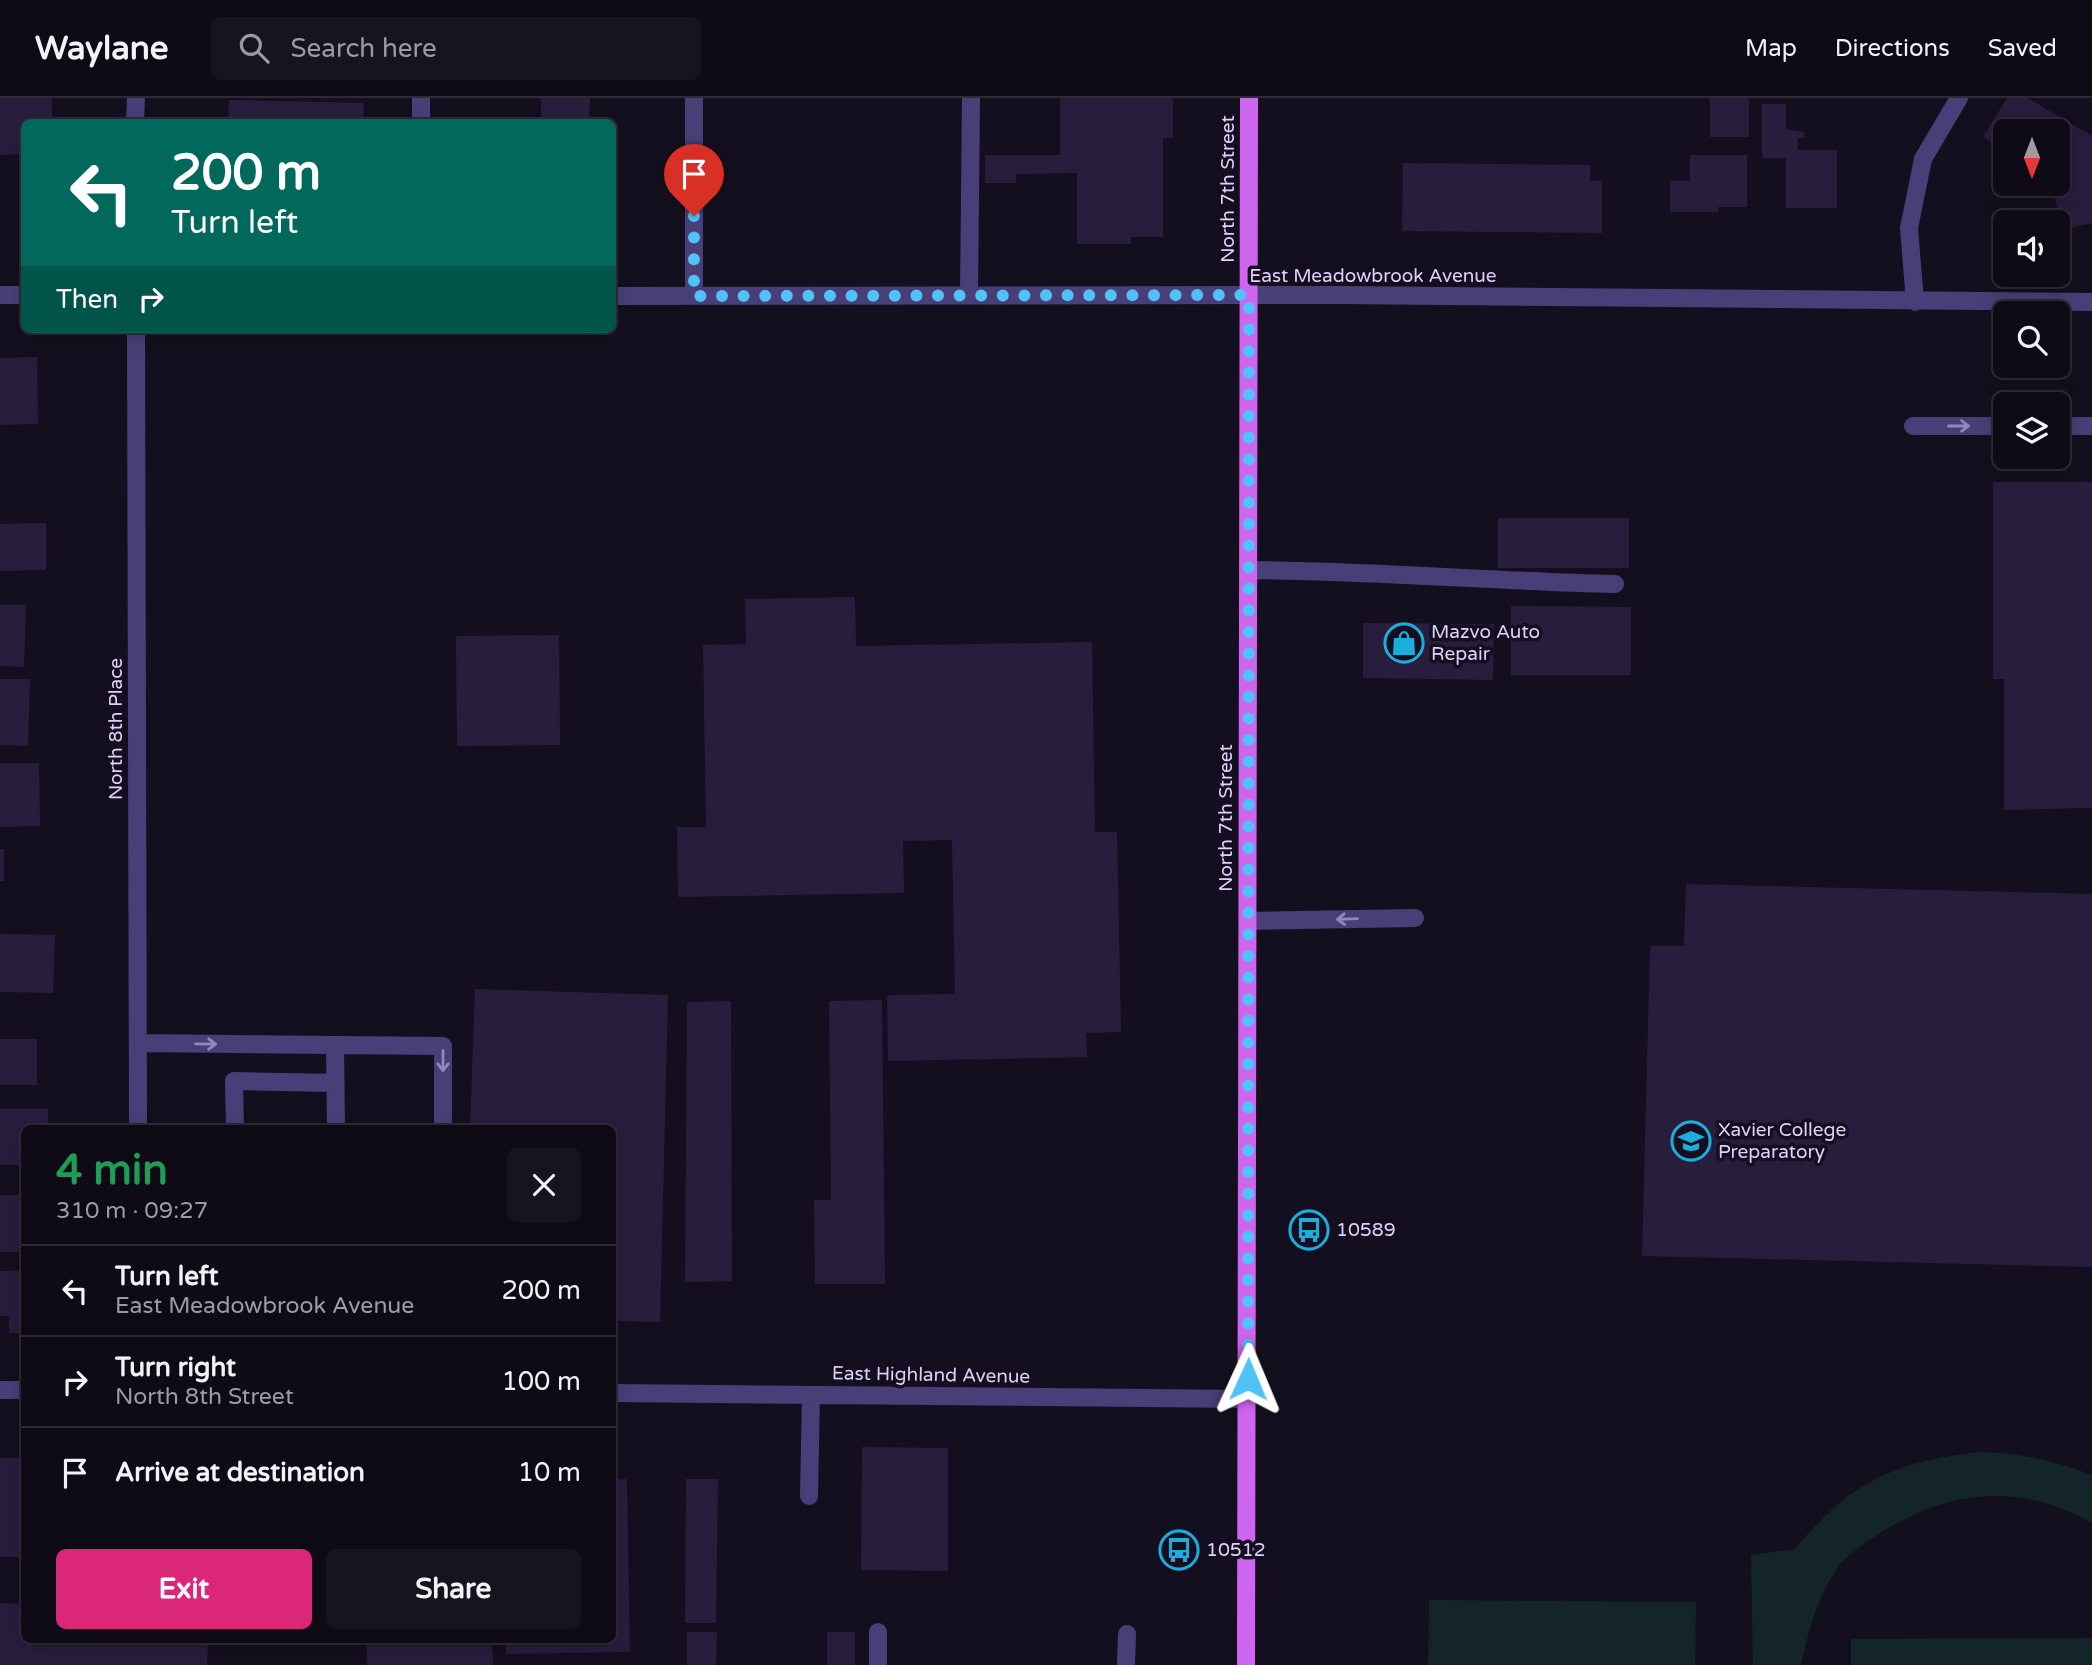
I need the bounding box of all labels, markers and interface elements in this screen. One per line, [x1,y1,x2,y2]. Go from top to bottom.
search box [211,17,701,80]
text: Waylane [35,29,169,68]
icon: search [235,29,273,67]
text: Search here [291,33,437,64]
text: Map [1745,34,1797,63]
text: Directions [1835,34,1950,63]
text: Saved [1988,34,2057,63]
street label: North 7th Street [1217,115,1239,263]
north arrow [1993,119,2070,196]
map controls [1993,119,2070,469]
text: 200 m [171,144,321,203]
pin [664,144,724,216]
icon: left [56,147,147,238]
icon: arrive [675,155,713,193]
text: Turn left [171,204,298,242]
button: sound [1993,210,2070,287]
street label: East Meadowbrook Avenue [1249,265,1497,287]
icon: right [132,280,170,318]
text: Then [56,284,118,315]
button: search [1993,301,2070,378]
button: layers [1993,392,2070,469]
one-way arrow [1948,419,1971,433]
place label: Mazvo Auto Repair [1431,621,1540,665]
shop icon: Mazvo Auto Repair [1383,622,1425,664]
street label: North 8th Place [105,658,127,800]
street label: North 7th Street [1215,744,1237,892]
one-way arrow [1335,913,1358,926]
one-way arrow [194,1037,217,1051]
one-way arrow [436,1049,450,1072]
place label: Xavier College Preparatory [1718,1119,1846,1163]
school or university icon: Xavier College Preparatory [1670,1120,1712,1162]
text: 4 min [56,1145,168,1196]
button: close [507,1148,581,1222]
text: 310 m · 09:27 [56,1197,208,1225]
bus stop icon: 10589 [1288,1209,1330,1251]
place label: 10589 [1336,1219,1396,1241]
text: Turn left [115,1261,218,1292]
icon: left [56,1272,94,1310]
text: 200 m [501,1275,581,1306]
text: East Meadowbrook Avenue [115,1292,414,1320]
position arrow [1211,1342,1285,1416]
text: Turn right [115,1352,236,1383]
street label: East Highland Avenue [832,1362,1030,1388]
icon: right [56,1363,94,1401]
text: 100 m [501,1366,581,1397]
text: North 8th Street [115,1383,294,1411]
icon: arrive [56,1454,94,1492]
text: Arrive at destination [115,1457,365,1488]
text: 10 m [518,1457,581,1488]
bus stop icon: 10512 [1158,1529,1200,1571]
place label: 10512 [1206,1539,1266,1561]
button: Exit [56,1549,312,1629]
button: Share [326,1549,581,1629]

